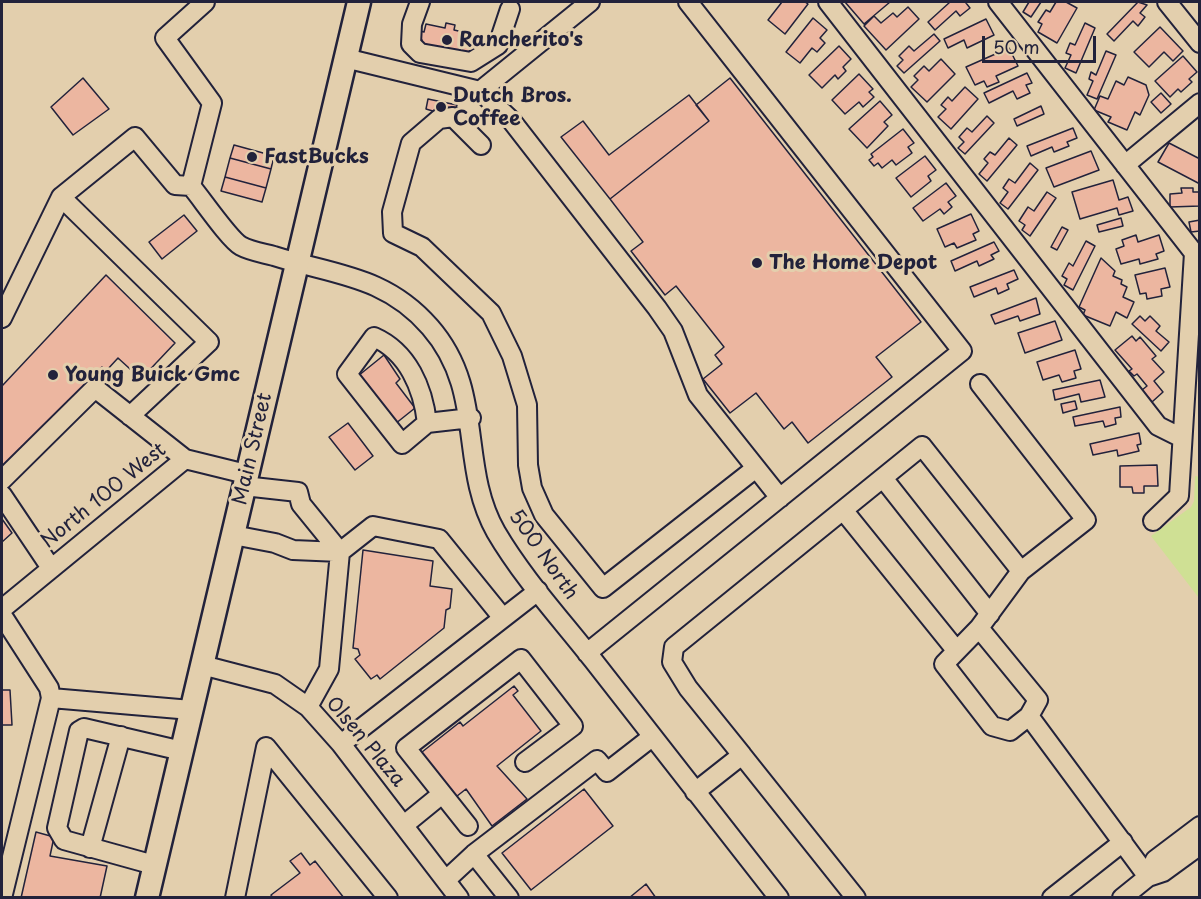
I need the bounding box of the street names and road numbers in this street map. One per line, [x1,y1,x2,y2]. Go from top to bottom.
street label: Main Street [228,390,278,508]
street label: North 100 West [37,438,171,554]
street label: 500 North [503,505,583,605]
street label: Olsen Plaza [320,692,410,792]

